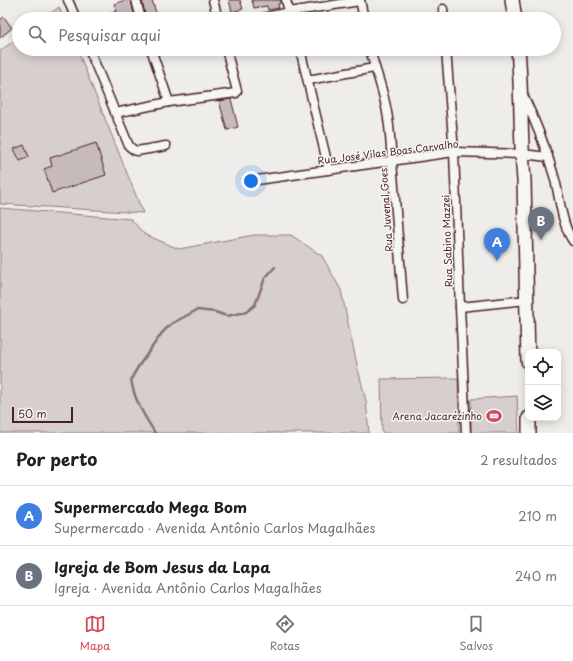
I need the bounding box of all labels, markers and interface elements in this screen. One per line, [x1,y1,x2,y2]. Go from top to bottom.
search box [12,12,561,56]
icon: search [26,23,48,45]
text: Pesquisar aqui [58,23,161,46]
street label: Rua José Vilas Boas Carvalho [317,135,460,168]
street label: Rua Juvenal Goes [375,167,396,252]
your location [241,171,261,191]
street label: Rua Sabino Mazzei [437,194,456,288]
pin: B [528,207,554,240]
pin: A [484,228,510,261]
map controls [525,349,561,421]
button: locate [525,349,561,385]
button: layers [525,385,561,421]
scale bar [12,405,73,424]
text: 50 m [18,405,47,422]
sports icon: Arena Jacarézinho [485,407,503,425]
place label: Arena Jacarézinho [393,408,482,423]
text: Por perto [16,446,97,472]
text: 2 resultados [480,450,557,469]
text: Supermercado Mega Bom [54,495,247,518]
text: A [24,506,34,525]
text: 210 m [518,506,557,525]
text: Supermercado · Avenida Antônio Carlos Magalhães [54,518,376,537]
text: Igreja de Bom Jesus da Lapa [54,555,270,578]
text: B [25,566,33,585]
text: 240 m [515,566,557,585]
text: Igreja · Avenida Antônio Carlos Magalhães [54,578,322,597]
tab: Mapa [80,613,110,654]
tab: Rotas [270,613,300,654]
tab: Salvos [459,613,493,654]

